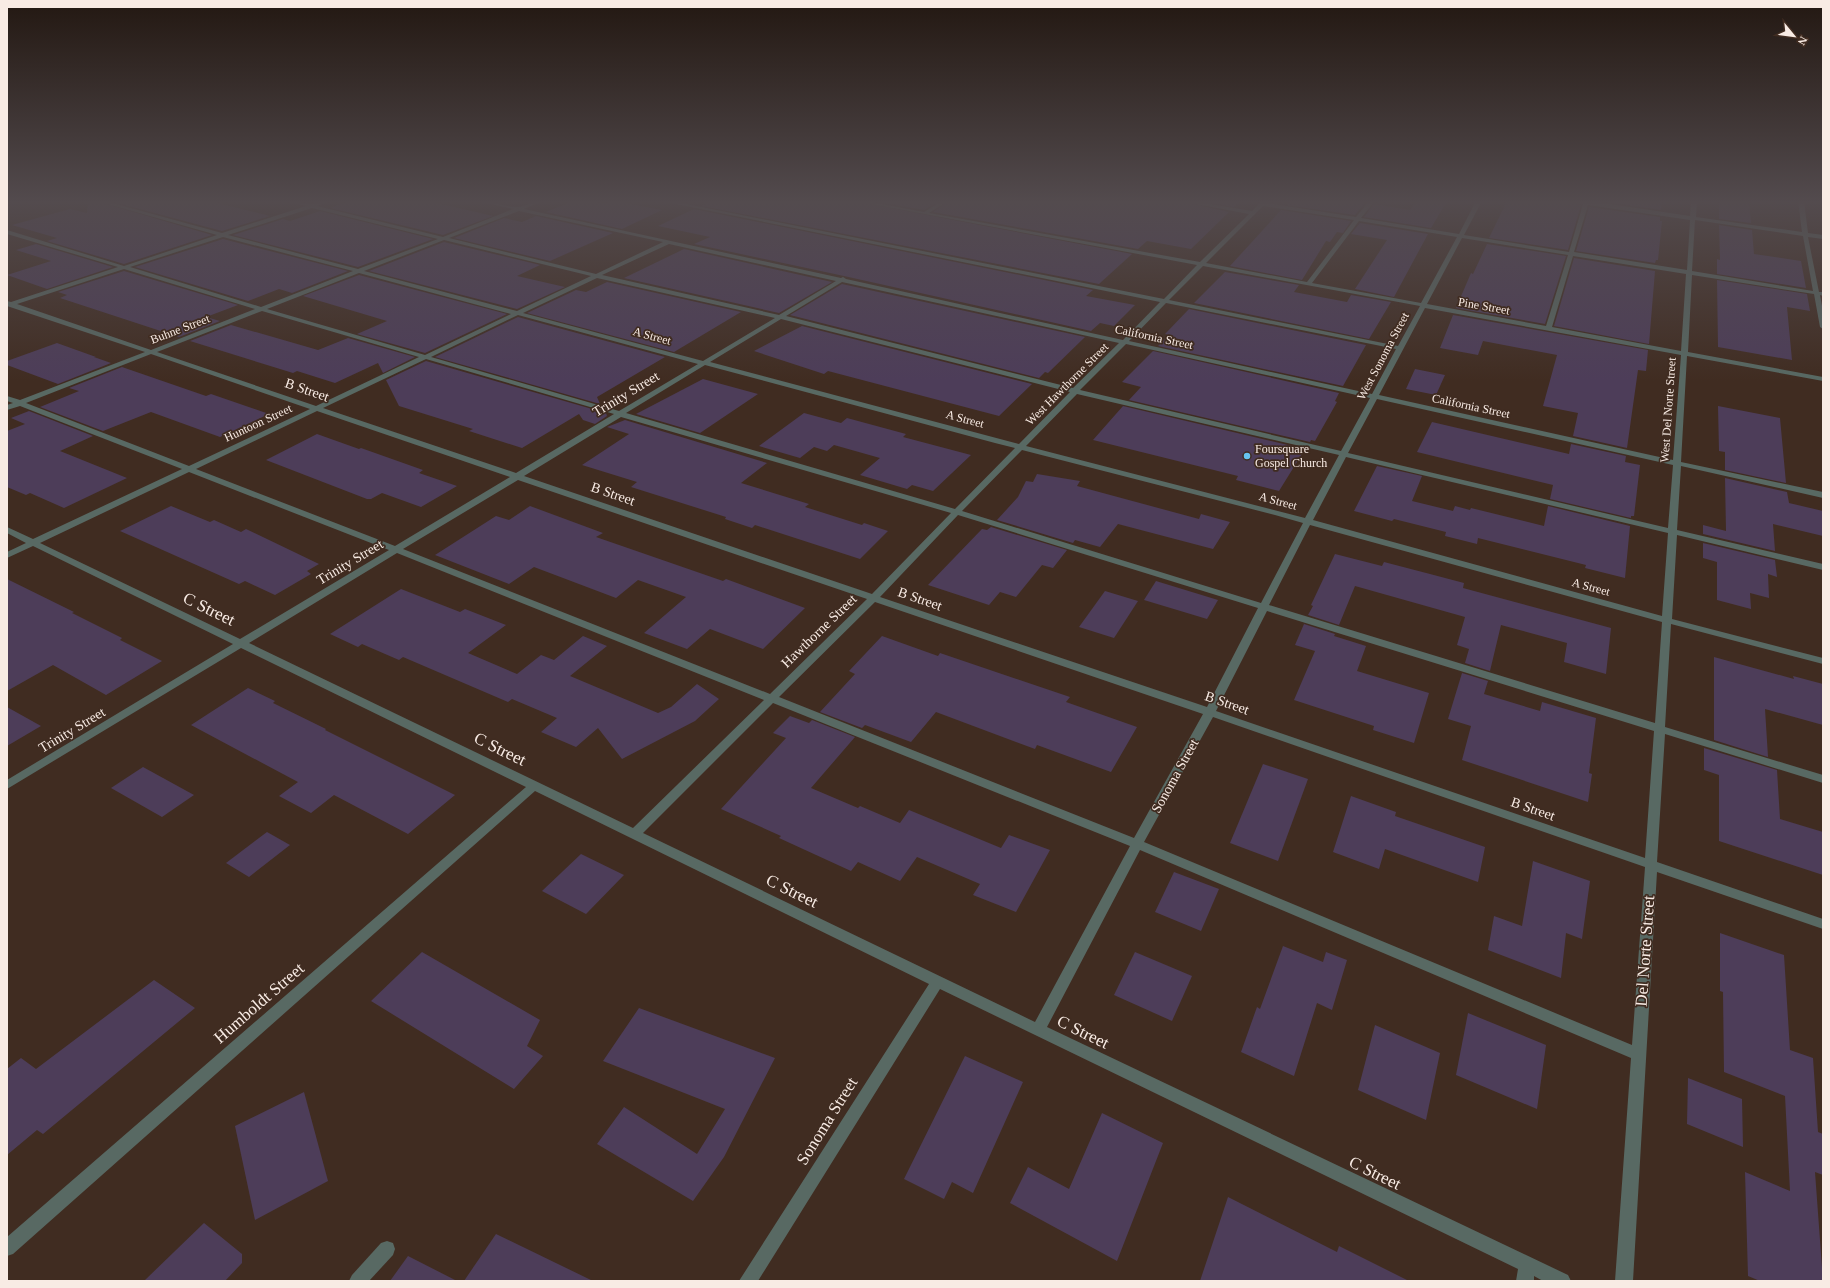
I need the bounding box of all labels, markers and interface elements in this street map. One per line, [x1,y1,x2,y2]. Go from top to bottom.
north arrow [1774,16,1814,56]
text: N [1796,34,1810,47]
street label: Pine Street [1457,295,1512,318]
street label: West Sonoma Street [1354,309,1412,402]
street label: Buhne Street [148,311,212,347]
street label: California Street [1114,322,1195,352]
street label: A Street [631,324,673,348]
street label: West Hawthorne Street [1023,339,1112,428]
street label: West Del Norte Street [1657,356,1679,463]
street label: Trinity Street [590,368,662,420]
street label: B Street [283,376,331,405]
street label: California Street [1431,391,1512,421]
street label: Huntoon Street [222,401,295,445]
street label: A Street [944,407,986,431]
place label: Foursquare Gospel Church [1255,442,1327,470]
marker: Foursquare Gospel Church [1242,451,1252,461]
street label: B Street [589,480,637,509]
street label: A Street [1257,489,1299,513]
street label: Trinity Street [314,536,386,588]
street label: A Street [1570,575,1612,599]
street label: B Street [896,585,944,614]
street label: C Street [180,588,238,630]
street label: Hawthorne Street [778,591,860,671]
street label: B Street [1203,689,1251,718]
street label: Trinity Street [36,704,108,756]
street label: C Street [471,728,529,770]
street label: Sonoma Street [1149,736,1202,816]
street label: B Street [1509,795,1557,824]
street label: C Street [763,870,821,912]
street label: Del Norte Street [1632,894,1658,1007]
street label: Humboldt Street [210,959,308,1047]
street label: C Street [1054,1011,1112,1053]
street label: Sonoma Street [793,1073,862,1168]
street label: C Street [1346,1152,1404,1194]

